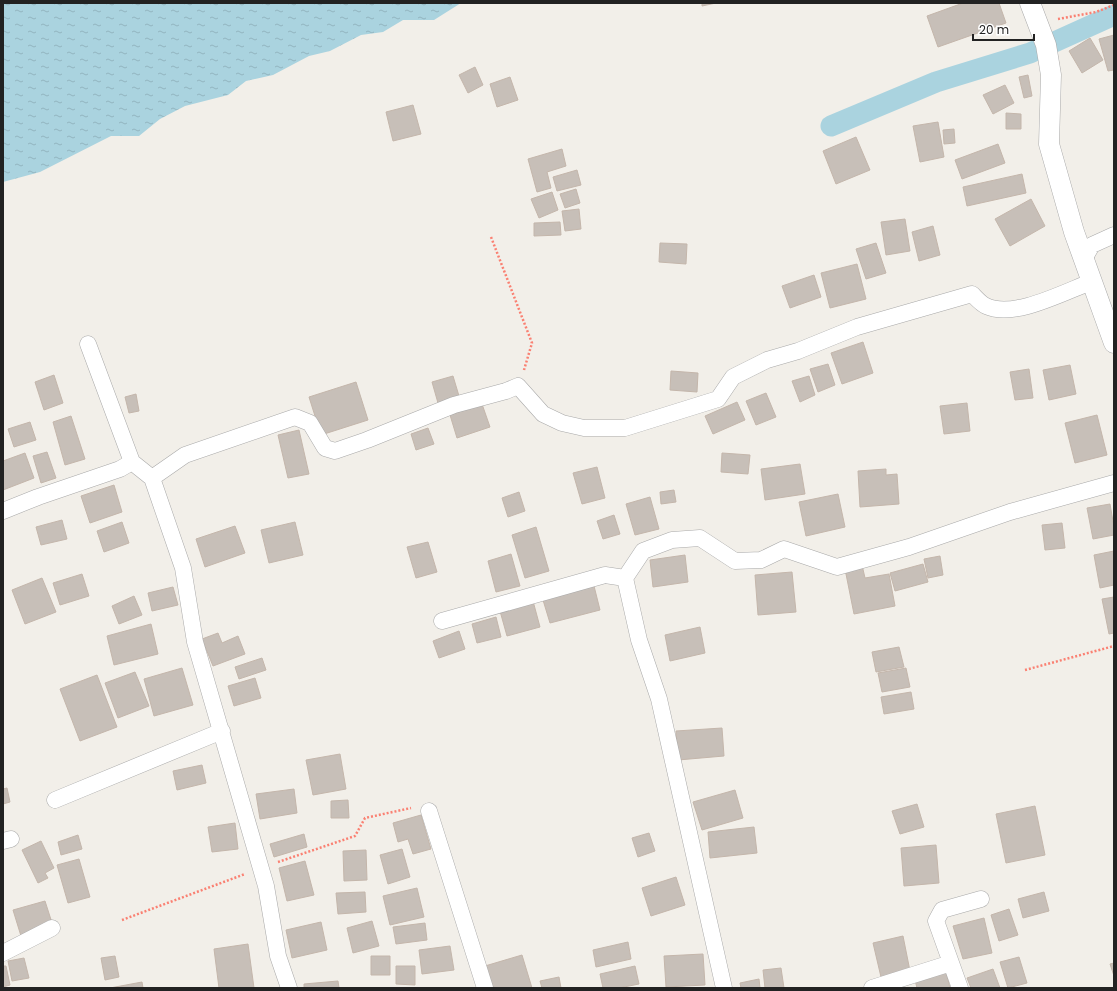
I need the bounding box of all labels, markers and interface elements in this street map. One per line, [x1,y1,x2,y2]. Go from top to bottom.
scale bar [973,16,1034,42]
text: 20 m [979,21,1009,38]

